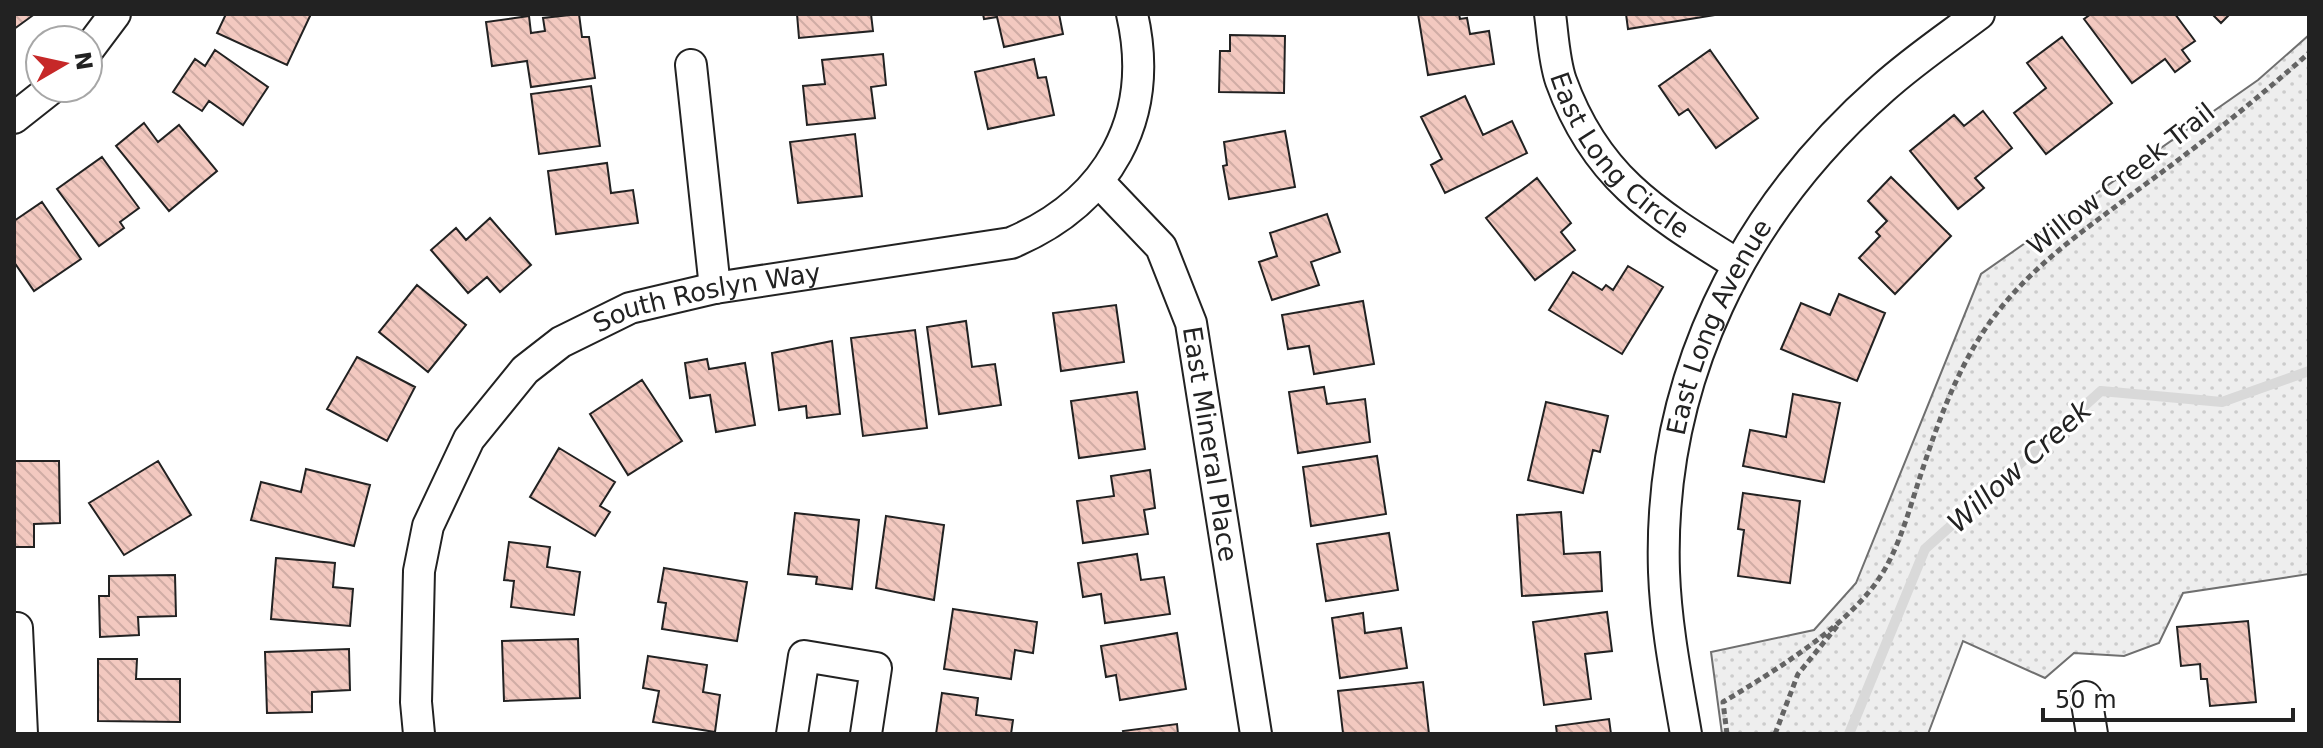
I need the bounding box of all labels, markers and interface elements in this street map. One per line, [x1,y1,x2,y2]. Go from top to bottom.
north arrow [24,24,104,104]
text: N [69,50,97,72]
street label: East Long Circle [1544,68,1695,244]
street label: Willow Creek Trail [2022,97,2220,261]
street label: East Long Avenue [1661,214,1777,438]
street label: South Roslyn Way [588,257,823,339]
street label: East Mineral Place [1177,324,1244,564]
water label: Willow Creek [1941,392,2099,539]
scale bar [2043,672,2293,722]
text: 50 m [2055,686,2117,714]

